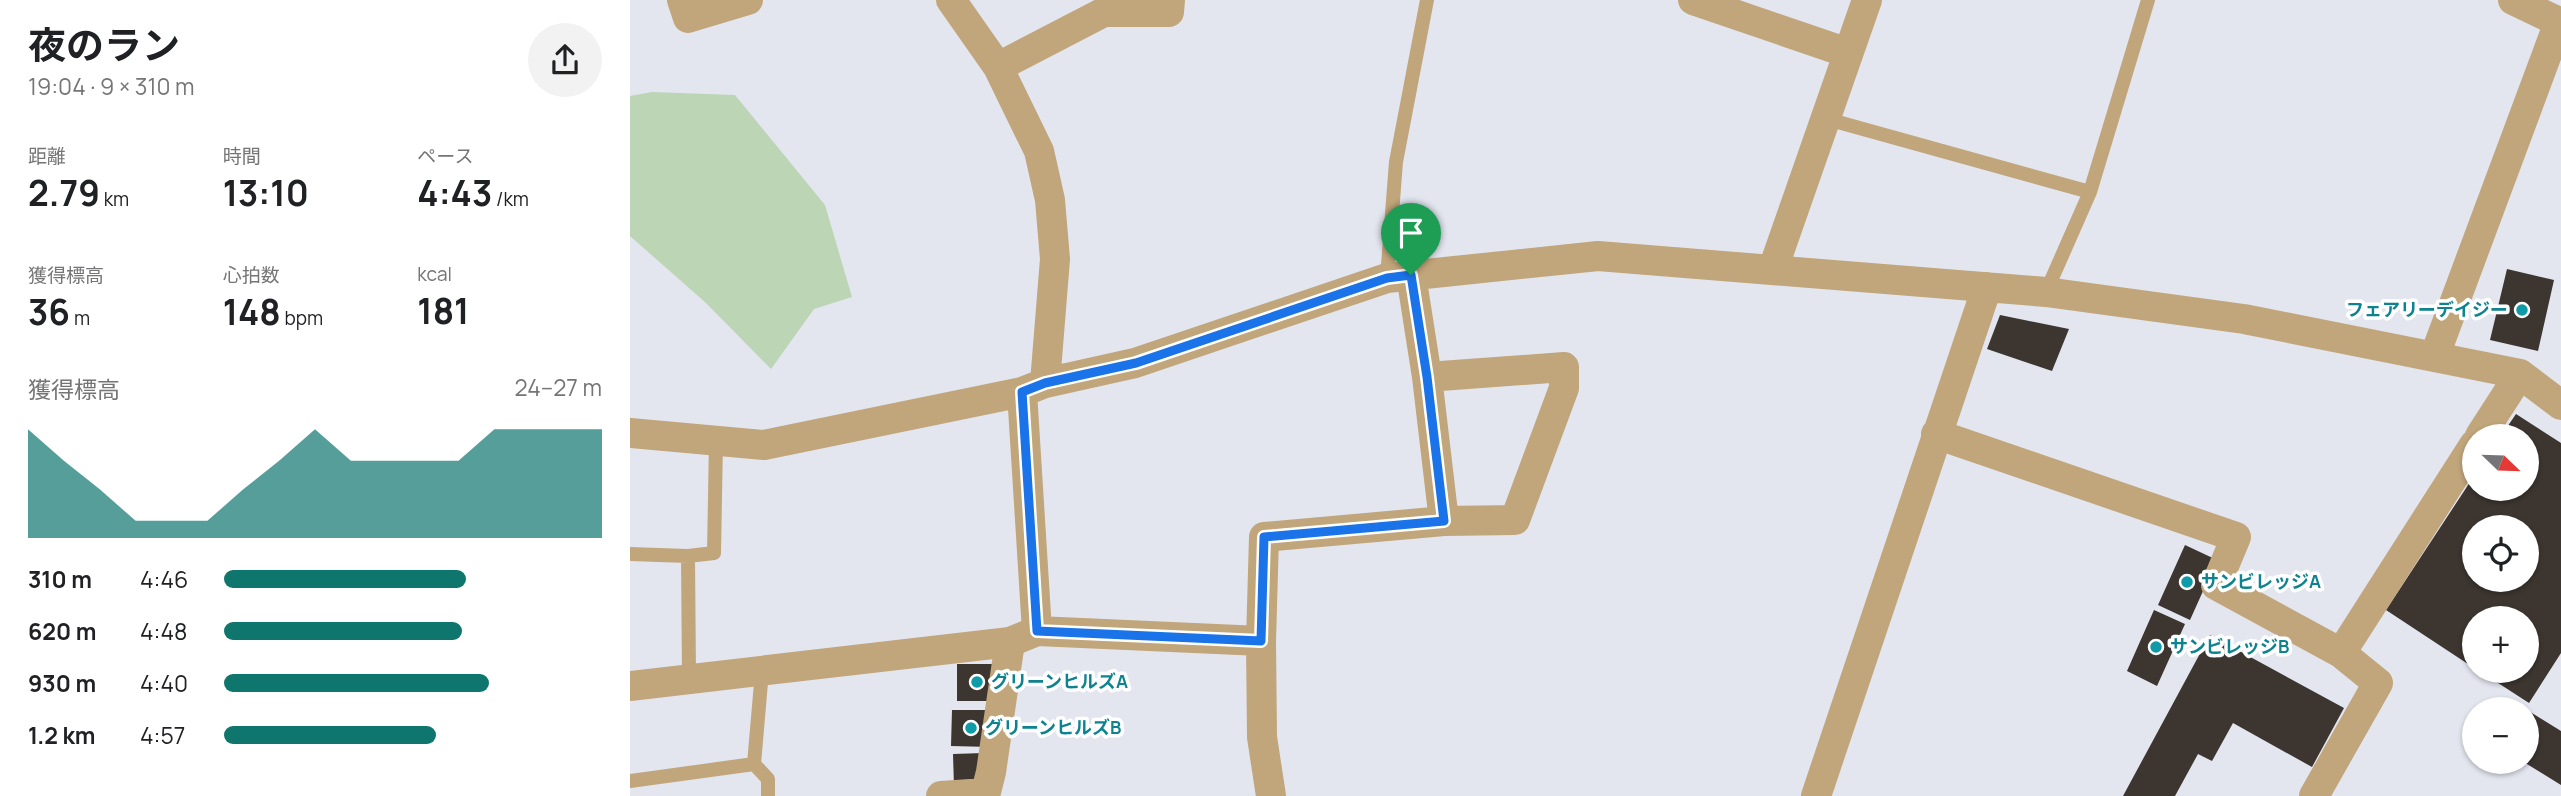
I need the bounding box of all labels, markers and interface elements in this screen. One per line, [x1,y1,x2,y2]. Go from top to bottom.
text: 夜のラン [28,18,180,70]
button: share [528,23,602,97]
text: 19:04 · 9 × 310 m [28,70,195,102]
text: 距離 [28,143,66,169]
text: 時間 [223,143,261,169]
text: ペース [417,143,473,169]
text: 2.79 [28,169,100,217]
text: 13:10 [223,169,309,217]
text: 4:43 [417,169,492,217]
text: km [100,186,129,212]
text: /km [492,186,529,212]
pin [1381,203,1441,275]
icon: arrive [1392,214,1430,252]
text: kcal [417,261,452,287]
text: 獲得標高 [28,262,104,288]
text: 心拍数 [223,262,280,288]
text: 181 [417,287,469,335]
text: 36 [28,288,70,336]
text: 148 [223,288,281,336]
place label: フェアリーデイジー [2346,297,2508,321]
marker: フェアリーデイジー [2514,302,2530,318]
text: m [70,305,90,331]
text: bpm [281,305,323,331]
text: 24–27 m [515,371,602,403]
text: 獲得標高 [28,373,120,405]
north arrow [2462,424,2539,500]
map controls [2462,424,2539,774]
button: locate [2462,515,2539,592]
text: 310 m [28,563,92,595]
text: 4:46 [140,563,188,595]
place label: サンビレッジA [2201,569,2321,593]
marker: サンビレッジA [2179,574,2195,590]
button: + [2462,606,2539,683]
text: 620 m [28,615,96,647]
text: 4:48 [140,615,187,647]
place label: サンビレッジB [2170,634,2289,658]
marker: サンビレッジB [2148,639,2164,655]
text: 930 m [28,667,96,699]
text: 4:40 [140,667,188,699]
place label: グリーンヒルズA [991,669,1128,693]
marker: グリーンヒルズA [969,674,985,690]
button: − [2462,697,2539,774]
place label: グリーンヒルズB [985,715,1121,739]
text: 1.2 km [28,719,95,751]
text: 4:57 [140,719,185,751]
marker: グリーンヒルズB [963,720,979,736]

